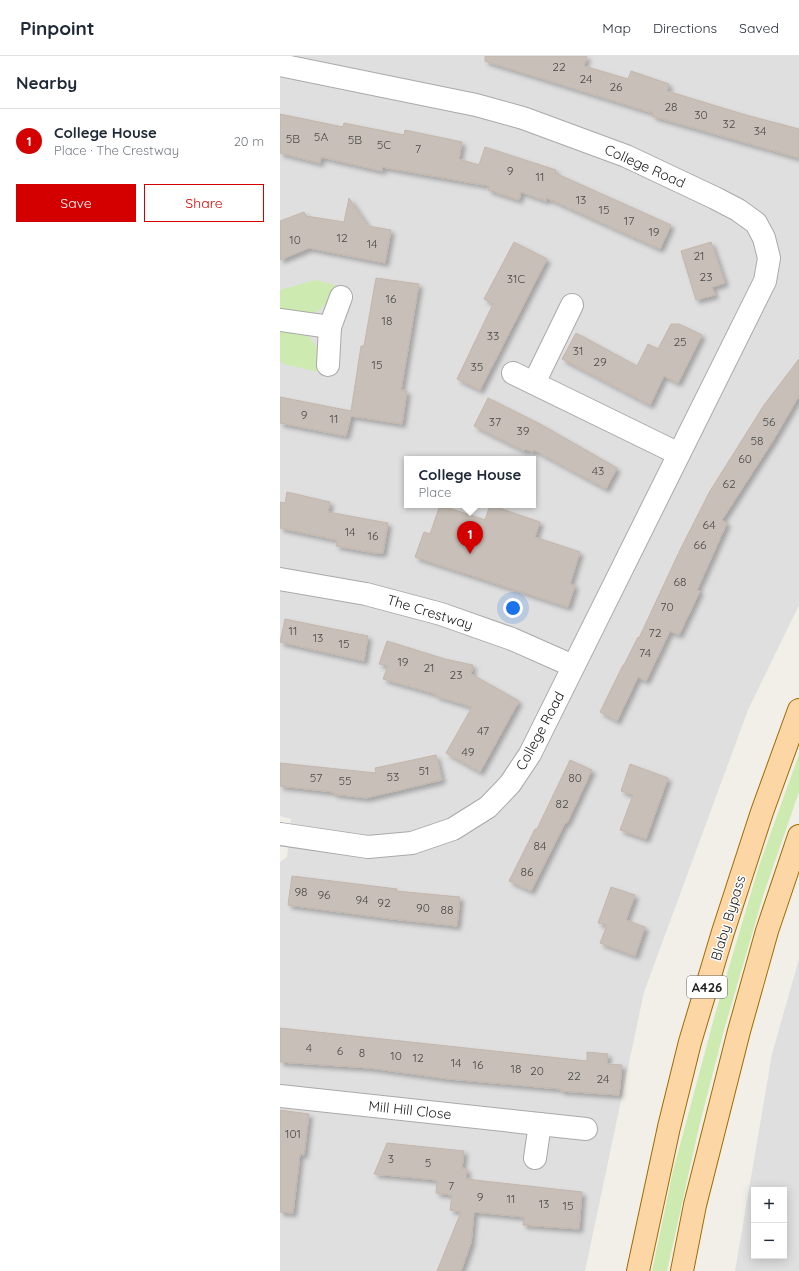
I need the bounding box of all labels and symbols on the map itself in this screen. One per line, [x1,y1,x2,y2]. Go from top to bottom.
house number: 22 [552,59,566,74]
house number: 24 [580,71,592,86]
house number: 26 [609,79,623,94]
house number: 28 [664,99,678,114]
house number: 30 [694,107,708,122]
house number: 32 [723,116,736,131]
house number: 34 [754,123,766,138]
house number: 5A [314,129,328,144]
house number: 5B [286,131,300,146]
house number: 5B [348,132,362,147]
house number: 5C [377,137,391,152]
street label: College Road [602,140,688,192]
house number: 7 [415,141,421,156]
house number: 9 [507,163,514,178]
house number: 11 [536,169,544,184]
house number: 13 [576,192,586,207]
house number: 15 [599,202,609,217]
house number: 17 [624,213,634,228]
house number: 19 [648,224,660,239]
house number: 12 [336,230,348,245]
house number: 10 [289,232,301,247]
house number: 14 [367,236,377,251]
house number: 21 [693,248,705,263]
house number: 23 [700,269,712,284]
house number: 31C [507,271,525,286]
house number: 16 [386,291,397,306]
house number: 18 [382,313,392,328]
house number: 33 [487,328,499,343]
house number: 25 [673,334,687,349]
house number: 31 [573,343,583,358]
house number: 29 [593,354,607,369]
house number: 15 [372,357,382,372]
house number: 35 [471,359,483,374]
house number: 9 [301,407,308,422]
house number: 11 [330,411,338,426]
house number: 37 [489,414,501,429]
house number: 56 [763,414,776,429]
house number: 39 [517,423,530,438]
house number: 58 [750,433,764,448]
house number: 60 [738,451,752,466]
house number: 43 [592,463,604,478]
house number: 62 [722,476,736,491]
house number: 64 [703,517,715,532]
pin: 1 [457,521,483,554]
house number: 14 [345,524,355,539]
house number: 16 [368,528,379,543]
house number: 66 [694,537,707,552]
house number: 68 [674,574,686,589]
street label: The Crestway [385,590,475,634]
your location [503,598,523,618]
house number: 70 [660,599,674,614]
house number: 11 [289,623,297,638]
house number: 72 [649,625,662,640]
house number: 13 [313,630,323,645]
house number: 15 [339,636,349,651]
house number: 74 [639,645,651,660]
house number: 19 [397,654,409,669]
house number: 21 [423,660,435,675]
house number: 23 [450,667,462,682]
street label: College Road [512,689,568,773]
house number: 47 [477,723,489,738]
house number: 49 [462,744,475,759]
house number: 51 [419,763,429,778]
house number: 53 [387,769,399,784]
house number: 57 [310,770,322,785]
house number: 80 [568,770,582,785]
house number: 55 [338,773,352,788]
house number: 82 [555,796,569,811]
house number: 84 [534,838,546,853]
house number: 86 [521,864,534,879]
street label: Blaby Bypass [706,873,750,963]
house number: 98 [294,884,308,899]
house number: 96 [317,887,331,902]
house number: 94 [355,892,369,907]
house number: 92 [377,895,391,910]
house number: 90 [416,900,430,915]
house number: 88 [441,902,453,917]
road number: A426 [687,976,727,998]
house number: 4 [306,1040,312,1055]
house number: 6 [337,1043,344,1058]
house number: 8 [359,1045,365,1060]
house number: 10 [390,1048,402,1063]
house number: 12 [412,1050,424,1065]
house number: 14 [451,1055,461,1070]
house number: 16 [473,1057,484,1072]
house number: 18 [511,1061,521,1076]
house number: 20 [530,1063,544,1078]
house number: 22 [567,1068,581,1083]
house number: 24 [597,1071,609,1086]
street label: Mill Hill Close [368,1097,452,1123]
house number: 101 [285,1126,301,1141]
house number: 3 [388,1151,394,1166]
house number: 5 [425,1155,431,1170]
house number: 7 [448,1178,454,1193]
house number: 9 [477,1189,484,1204]
house number: 11 [507,1191,515,1206]
house number: 13 [539,1196,549,1211]
house number: 15 [563,1198,573,1213]

